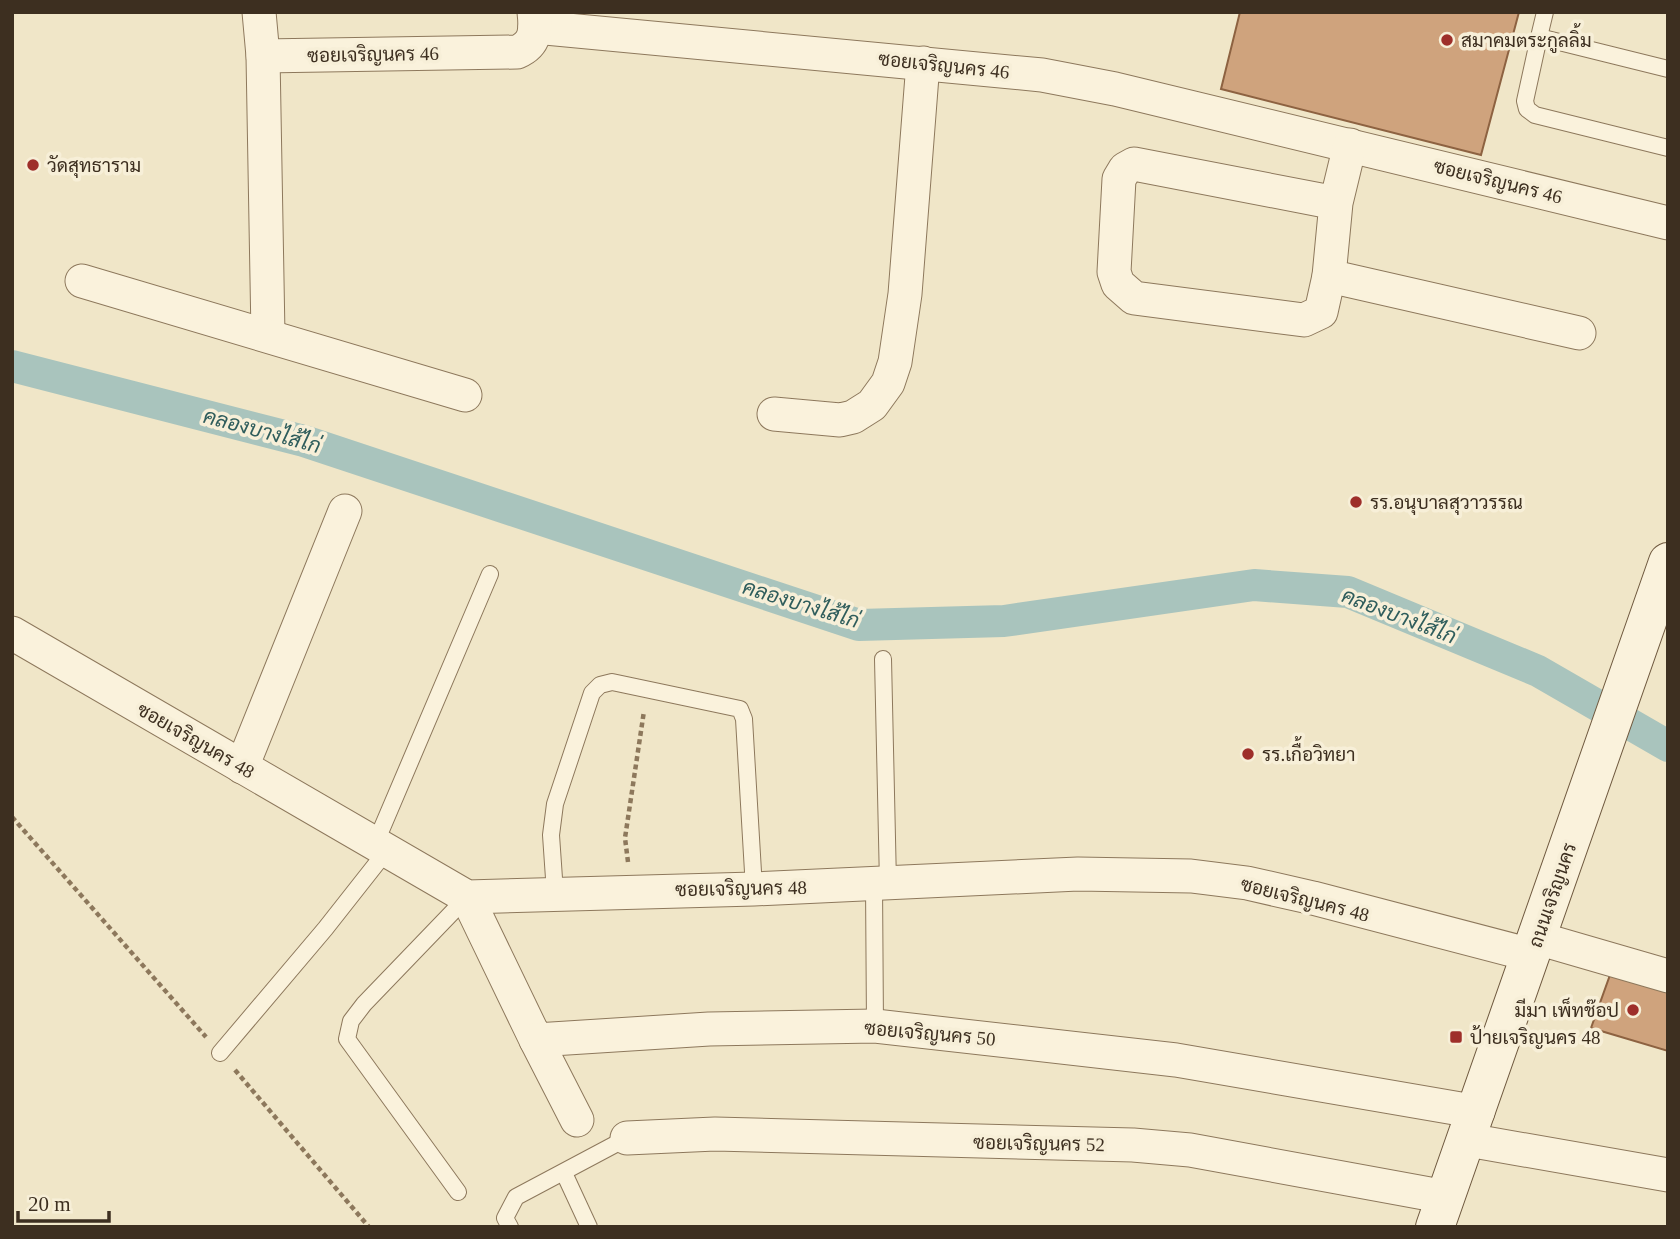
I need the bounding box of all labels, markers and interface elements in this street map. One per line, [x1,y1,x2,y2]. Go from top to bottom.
place label: สมาคมตระกูลลิ้ม [1461,23,1592,54]
marker: สมาคมตระกูลลิ้ม [1439,32,1455,48]
street label: ซอยเจริญนคร 46 [307,43,439,67]
street label: ซอยเจริญนคร 46 [877,48,1011,84]
place label: วัดสุทธาราม [47,155,141,178]
street label: ซอยเจริญนคร 46 [1431,155,1564,209]
marker: วัดสุทธาราม [25,157,41,173]
water label: คลองบางไส้ไก่ [201,403,324,458]
place label: รร.อนุบาลสุวาวรรณ [1370,492,1523,515]
marker: รร.อนุบาลสุวาวรรณ [1348,494,1364,510]
water label: คลองบางไส้ไก่ [740,574,863,633]
water label: คลองบางไส้ไก่ [1338,582,1461,649]
street label: ซอยเจริญนคร 48 [133,698,258,783]
place label: รร.เกื้อวิทยา [1262,736,1355,765]
marker: รร.เกื้อวิทยา [1240,746,1256,762]
street label: ถนนเจริญนคร [1525,840,1581,951]
street label: ซอยเจริญนคร 48 [1238,873,1371,927]
street label: ซอยเจริญนคร 48 [675,877,807,901]
place label: มีมา เพ็ทช๊อป [1515,997,1619,1021]
marker: มีมา เพ็ทช๊อป [1625,1002,1641,1018]
street label: ซอยเจริญนคร 50 [863,1017,996,1051]
place label: ป้ายเจริญนคร 48 [1470,1025,1600,1049]
marker: ป้ายเจริญนคร 48 [1448,1029,1464,1045]
street label: ซอยเจริญนคร 52 [973,1132,1105,1156]
scale bar [18,1180,108,1224]
text: 20 m [28,1192,71,1216]

